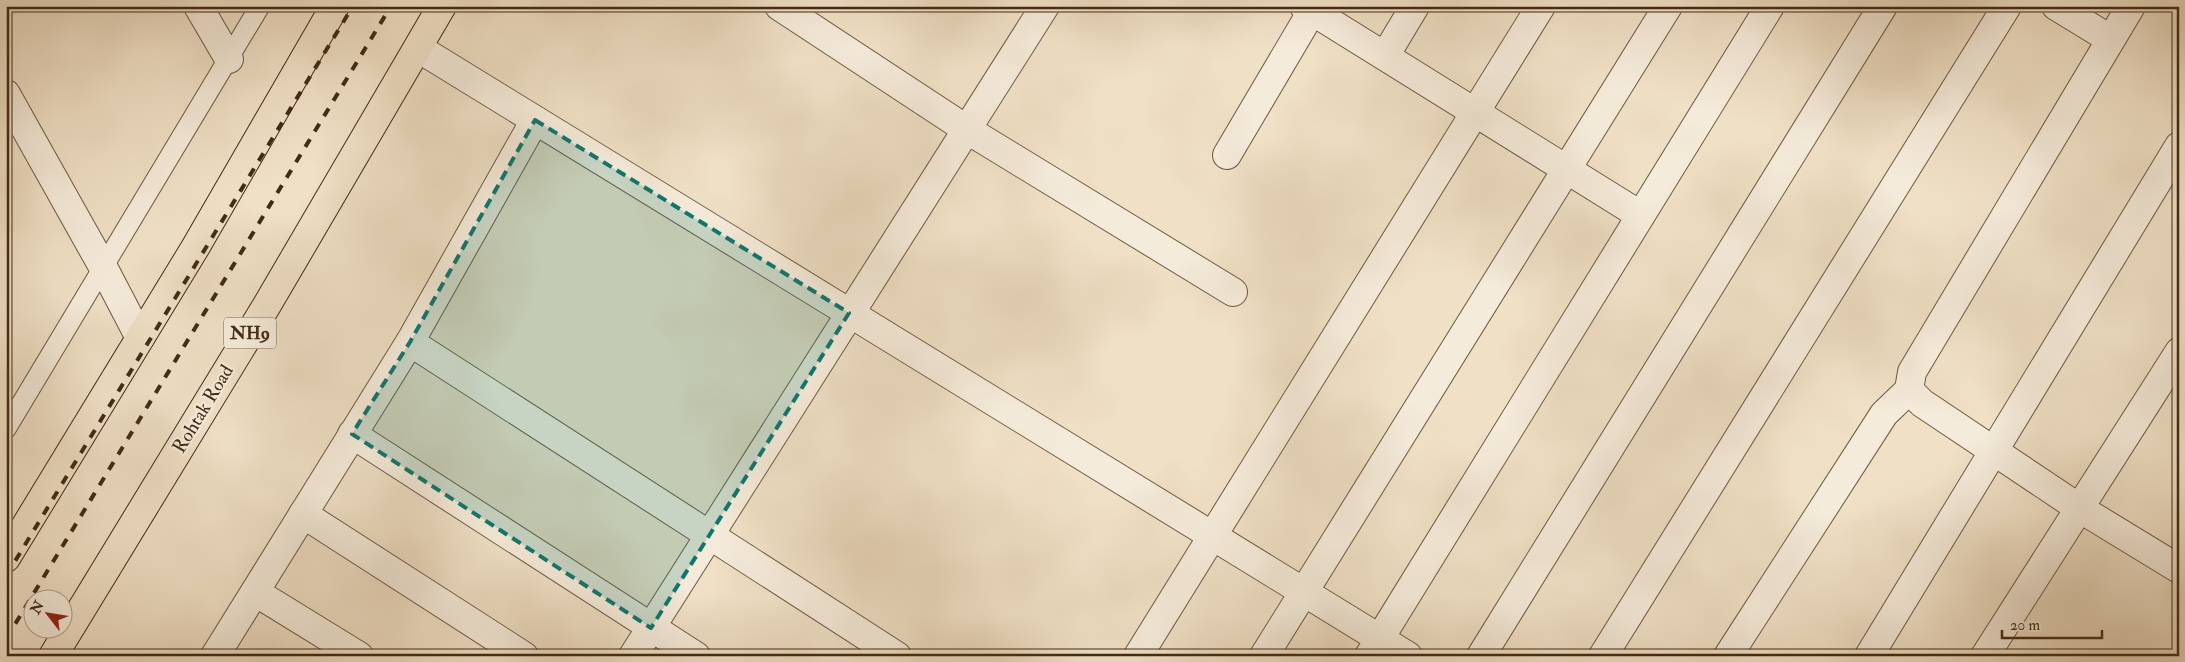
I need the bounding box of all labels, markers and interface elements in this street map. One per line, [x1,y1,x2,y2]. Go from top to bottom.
road number: NH9 [224,317,276,348]
street label: Rohtak Road [167,360,239,458]
north arrow [22,590,72,640]
text: N [26,597,48,618]
scale bar [2002,607,2102,639]
text: 20 m [2010,616,2040,635]

